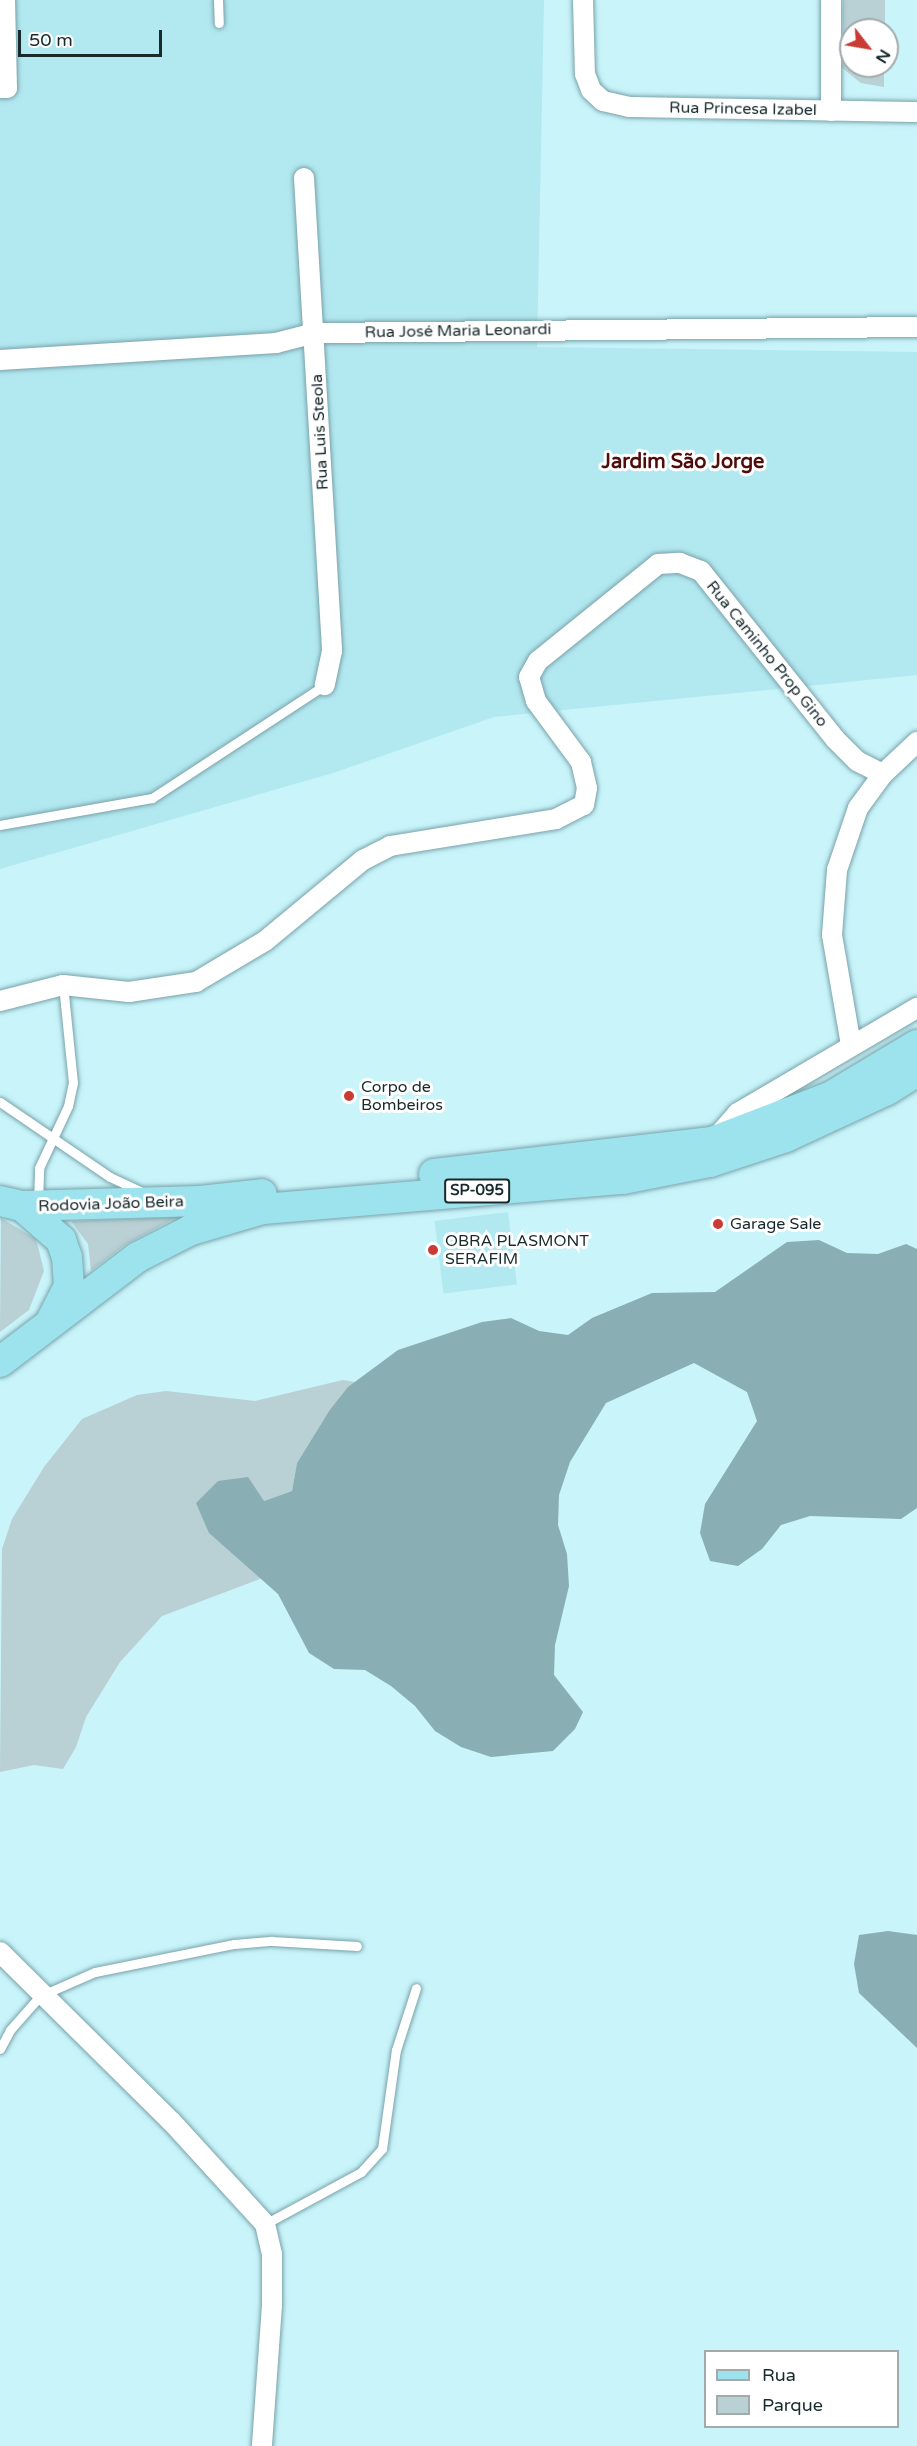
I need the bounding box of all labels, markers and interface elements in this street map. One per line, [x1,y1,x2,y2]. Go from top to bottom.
scale bar [21,18,165,56]
north arrow [839,18,899,78]
text: 50 m [29,29,73,51]
text: N [871,46,895,67]
street label: Rua Princesa Izabel [669,98,817,120]
street label: Rua José Maria Leonardi [364,320,552,342]
street label: Rua Luis Steola [307,373,333,491]
district label: Jardim São Jorge [602,450,764,474]
street label: Rua Caminho Prop Gino [702,577,832,731]
place label: Corpo de Bombeiros [361,1077,443,1115]
marker: Corpo de Bombeiros [342,1089,356,1103]
road number: SP-095 [444,1179,510,1203]
street label: Rodovia João Beira [38,1192,184,1216]
place label: Garage Sale [730,1214,821,1234]
marker: Garage Sale [711,1217,725,1231]
place label: OBRA PLASMONT SERAFIM [445,1231,589,1269]
marker: OBRA PLASMONT SERAFIM [426,1243,440,1257]
legend [704,2350,899,2428]
text: Rua [762,2364,796,2386]
text: Parque [762,2394,823,2416]

